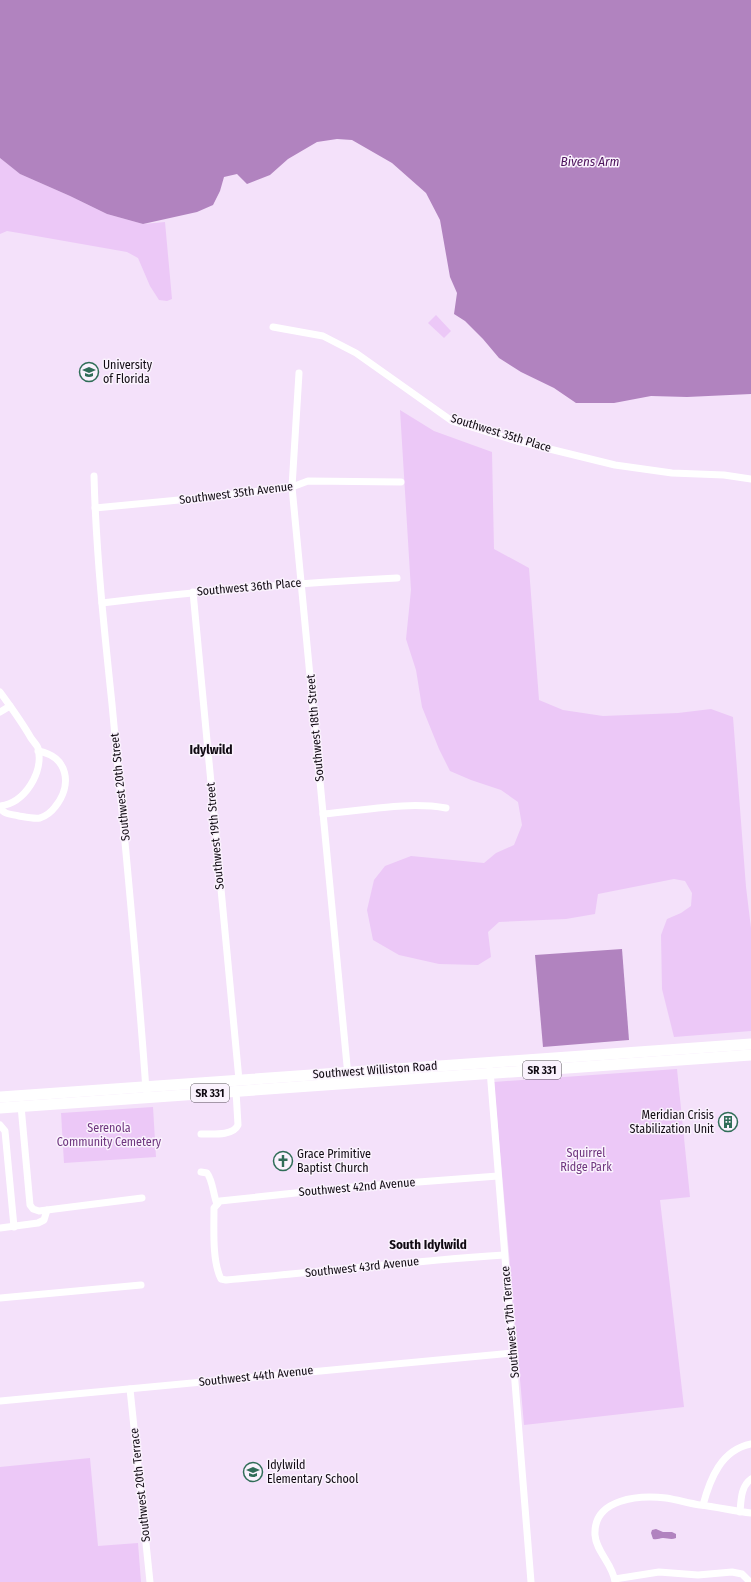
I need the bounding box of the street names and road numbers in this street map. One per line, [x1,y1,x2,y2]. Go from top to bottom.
street label: Southwest 35th Place [449,411,553,455]
street label: Southwest 35th Avenue [178,479,294,507]
street label: Southwest 36th Place [196,575,302,599]
street label: Southwest 18th Street [303,674,327,782]
street label: Southwest 20th Street [107,732,133,842]
street label: Southwest 19th Street [203,782,227,890]
street label: Southwest Williston Road [312,1059,438,1081]
road number: SR 331 [523,1061,561,1079]
road number: SR 331 [191,1084,229,1102]
street label: Southwest 42nd Avenue [298,1175,416,1199]
street label: Southwest 43rd Avenue [304,1254,420,1280]
street label: Southwest 17th Terrace [498,1265,522,1379]
street label: Southwest 44th Avenue [198,1363,314,1389]
street label: Southwest 20th Terrace [127,1427,153,1543]

